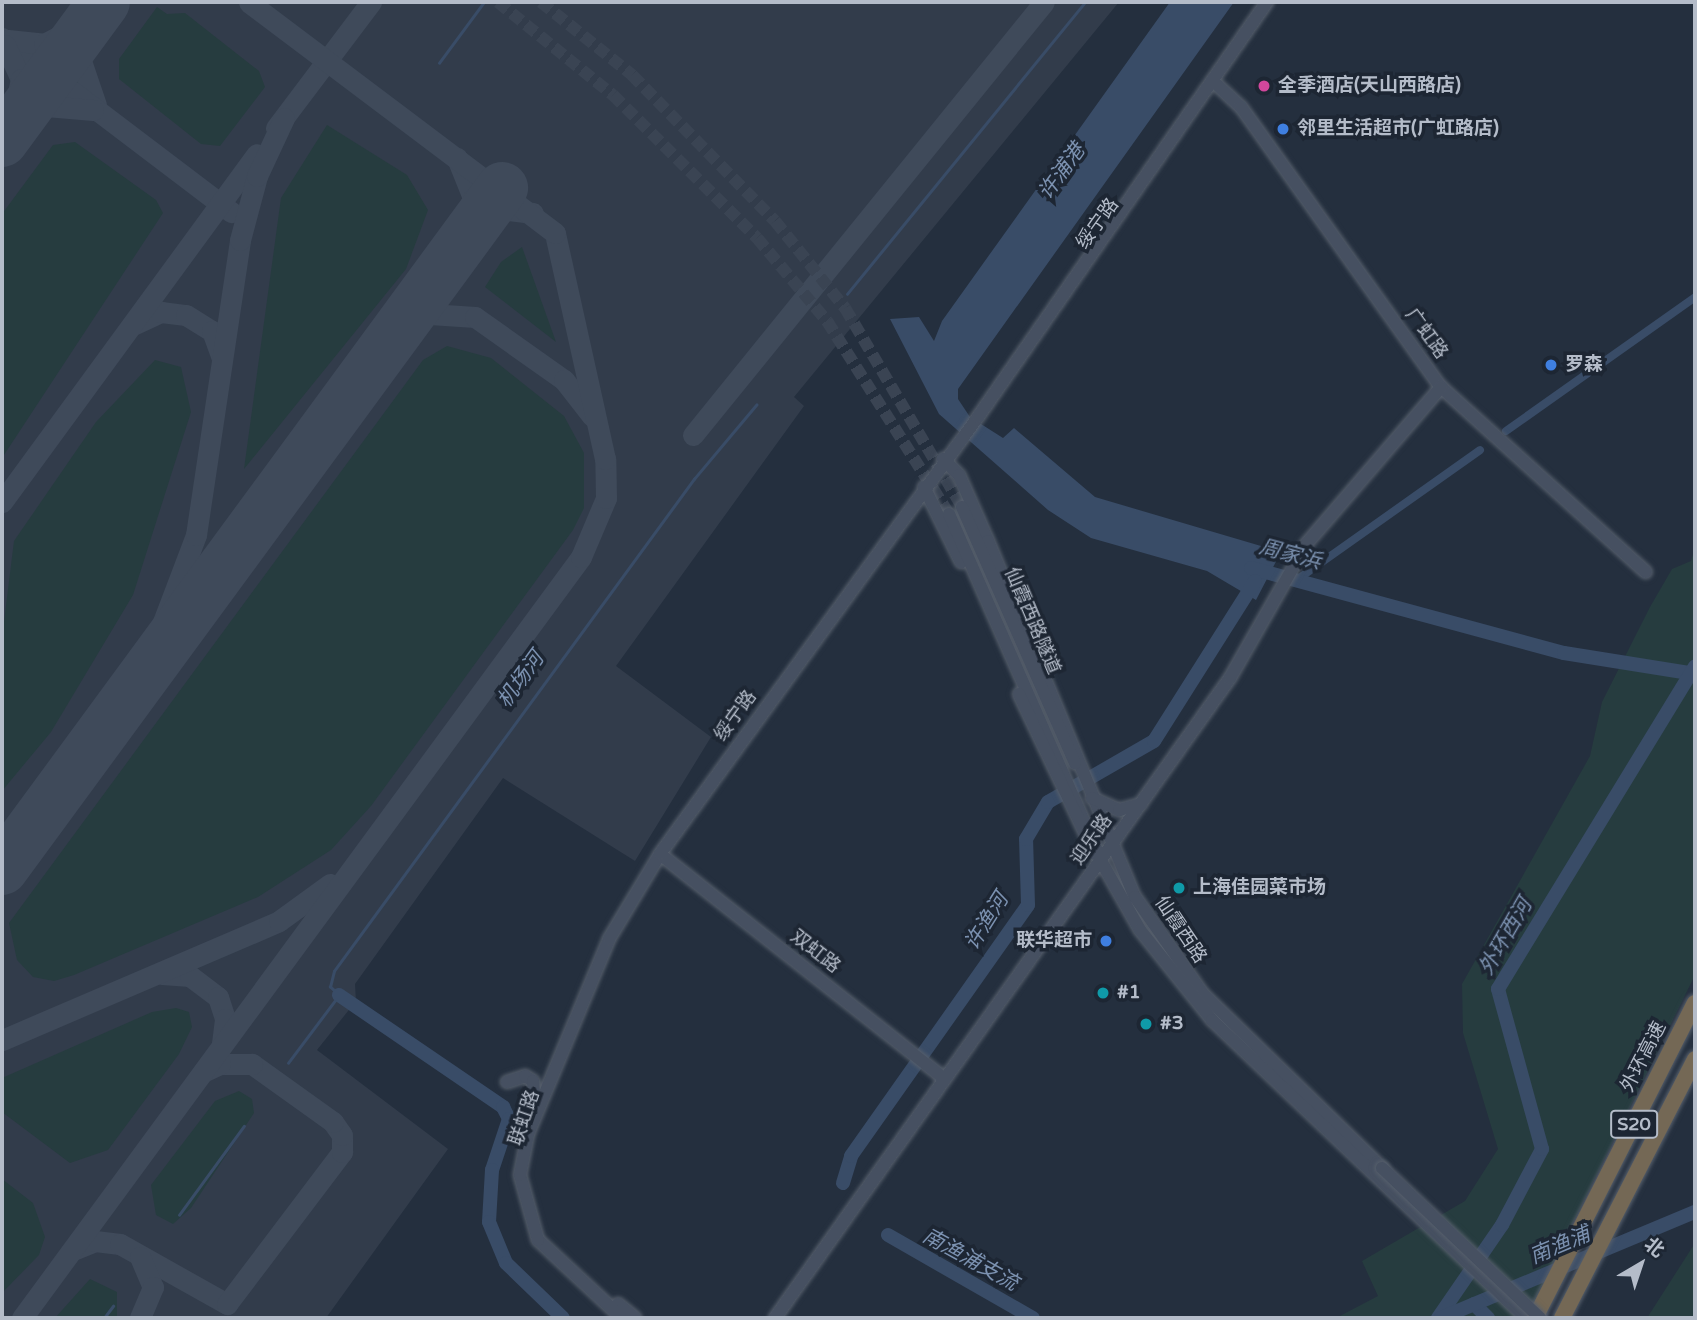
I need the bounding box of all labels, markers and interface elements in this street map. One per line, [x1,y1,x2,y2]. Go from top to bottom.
place label: 全季酒店(天山西路店) [1278,75,1461,97]
marker: 全季酒店(天山西路店) [1256,78,1272,94]
place label: 邻里生活超市(广虹路店) [1297,118,1499,140]
marker: 邻里生活超市(广虹路店) [1275,121,1291,137]
water label: 许浦港 [1033,139,1091,205]
street label: 绥宁路 [1072,194,1124,254]
street label: 广虹路 [1400,304,1452,364]
place label: 罗森 [1565,354,1603,376]
marker: 罗森 [1543,357,1559,373]
water label: 周家浜 [1256,535,1324,575]
street label: 仙霞西路隧道 [999,564,1065,678]
water label: 机场河 [492,647,550,713]
street label: 绥宁路 [710,686,762,746]
street label: 迎乐路 [1066,810,1118,870]
place label: 上海佳园菜市场 [1193,877,1326,899]
marker: 上海佳园菜市场 [1171,880,1187,896]
water label: 许渔河 [960,889,1014,955]
street label: 仙霞西路 [1149,892,1211,968]
water label: 外环西河 [1474,894,1538,980]
street label: 双虹路 [786,925,844,979]
place label: 联华超市 [1016,930,1092,952]
marker: 联华超市 [1098,933,1114,949]
place label: #1 [1117,982,1141,1004]
marker: #1 [1095,985,1111,1001]
place label: #3 [1160,1013,1184,1035]
marker: #3 [1138,1016,1154,1032]
street label: 外环高速 [1617,1018,1671,1096]
street label: 联虹路 [505,1087,545,1149]
road number: S20 [1610,1110,1658,1139]
water label: 南渔浦 [1526,1222,1594,1270]
water label: 南渔浦支流 [918,1224,1022,1296]
north arrow [1606,1229,1676,1299]
text: 北 [1640,1233,1669,1262]

